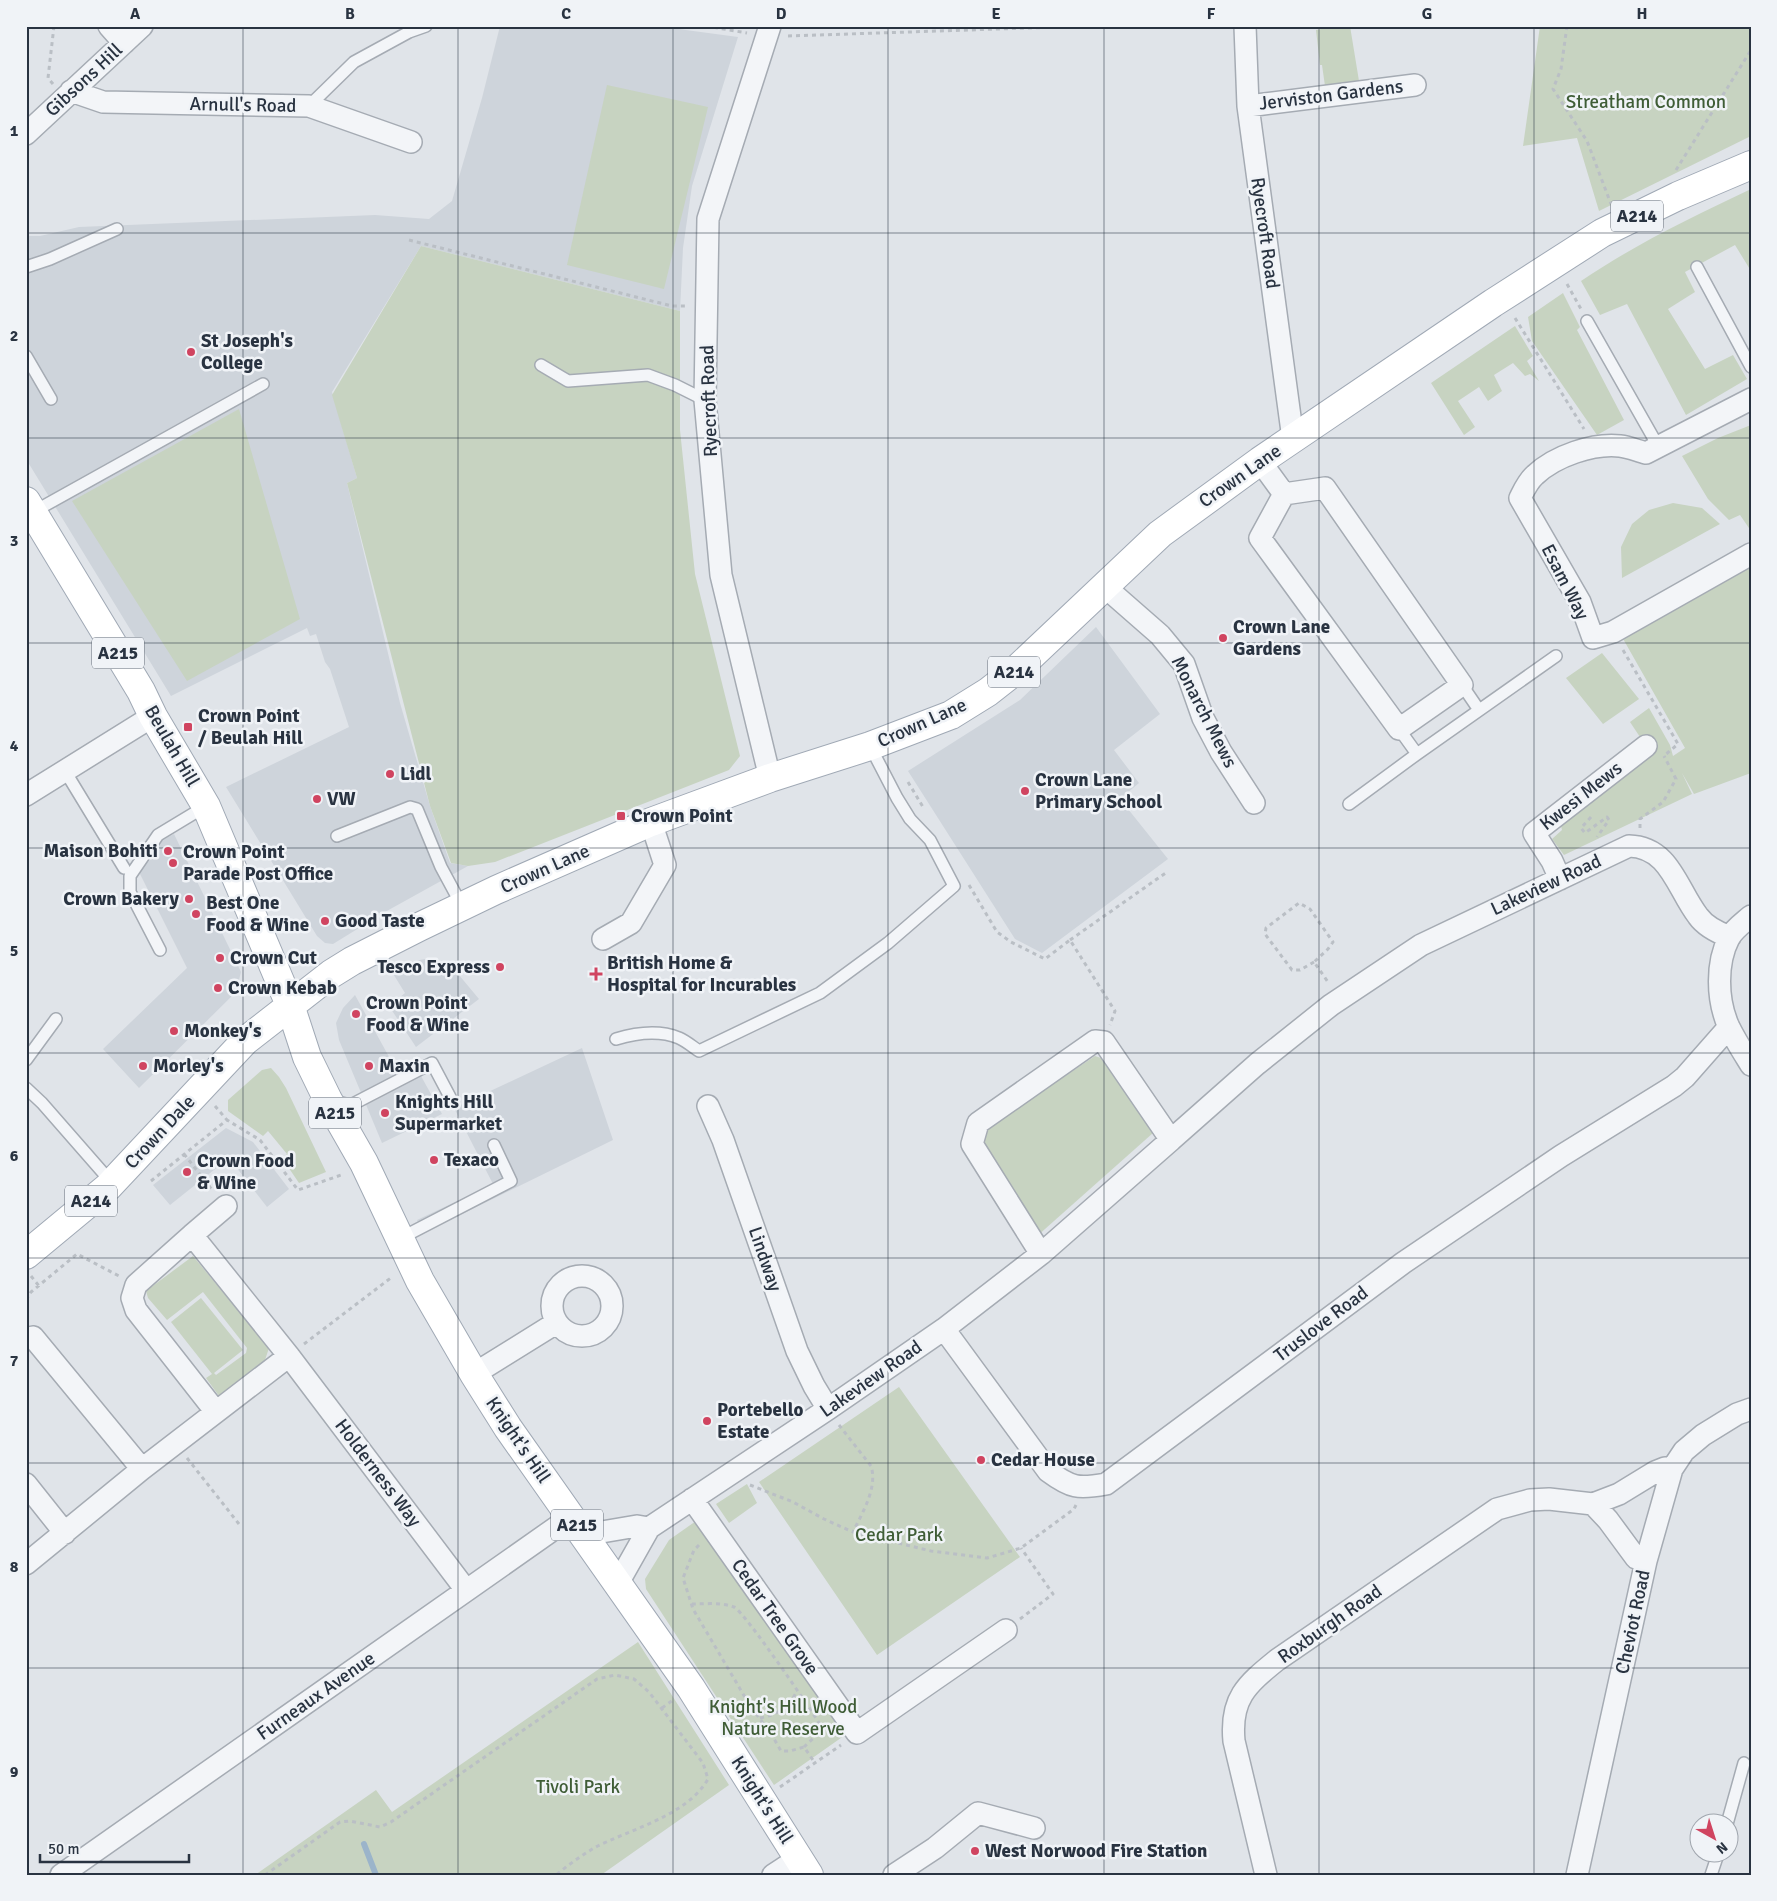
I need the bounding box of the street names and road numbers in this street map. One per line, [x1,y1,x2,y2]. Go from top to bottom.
street label: Gibsons Hill [40,38,128,122]
street label: Jerviston Gardens [1257,74,1405,116]
street label: Arnull's Road [189,92,297,118]
street label: Ryecroft Road [1245,176,1285,290]
road number: A214 [1611,200,1663,232]
street label: Ryecroft Road [695,345,723,457]
street label: Crown Lane [1194,439,1286,513]
street label: Esam Way [1536,540,1594,624]
road number: A215 [92,638,144,668]
street label: Monarch Mews [1166,652,1242,772]
road number: A214 [988,656,1040,688]
street label: Crown Lane [874,693,970,753]
street label: Beulah Hill [139,701,205,791]
street label: Kwesi Mews [1535,756,1627,836]
street label: Crown Lane [497,839,593,899]
street label: Lakeview Road [1487,849,1605,921]
street label: Crown Dale [120,1090,200,1174]
road number: A215 [309,1098,361,1128]
road number: A214 [65,1186,117,1216]
street label: Lindway [743,1223,787,1295]
street label: Truslove Road [1269,1281,1373,1367]
street label: Lakeview Road [815,1335,927,1423]
street label: Knight's Hill [480,1392,556,1488]
street label: Holderness Way [330,1414,427,1532]
road number: A215 [551,1510,603,1540]
street label: Cedar Tree Grove [726,1554,824,1680]
street label: Cheviot Road [1610,1568,1656,1676]
street label: Roxburgh Road [1273,1579,1387,1669]
street label: Furneaux Avenue [252,1646,380,1746]
street label: Knight's Hill [726,1752,798,1848]

